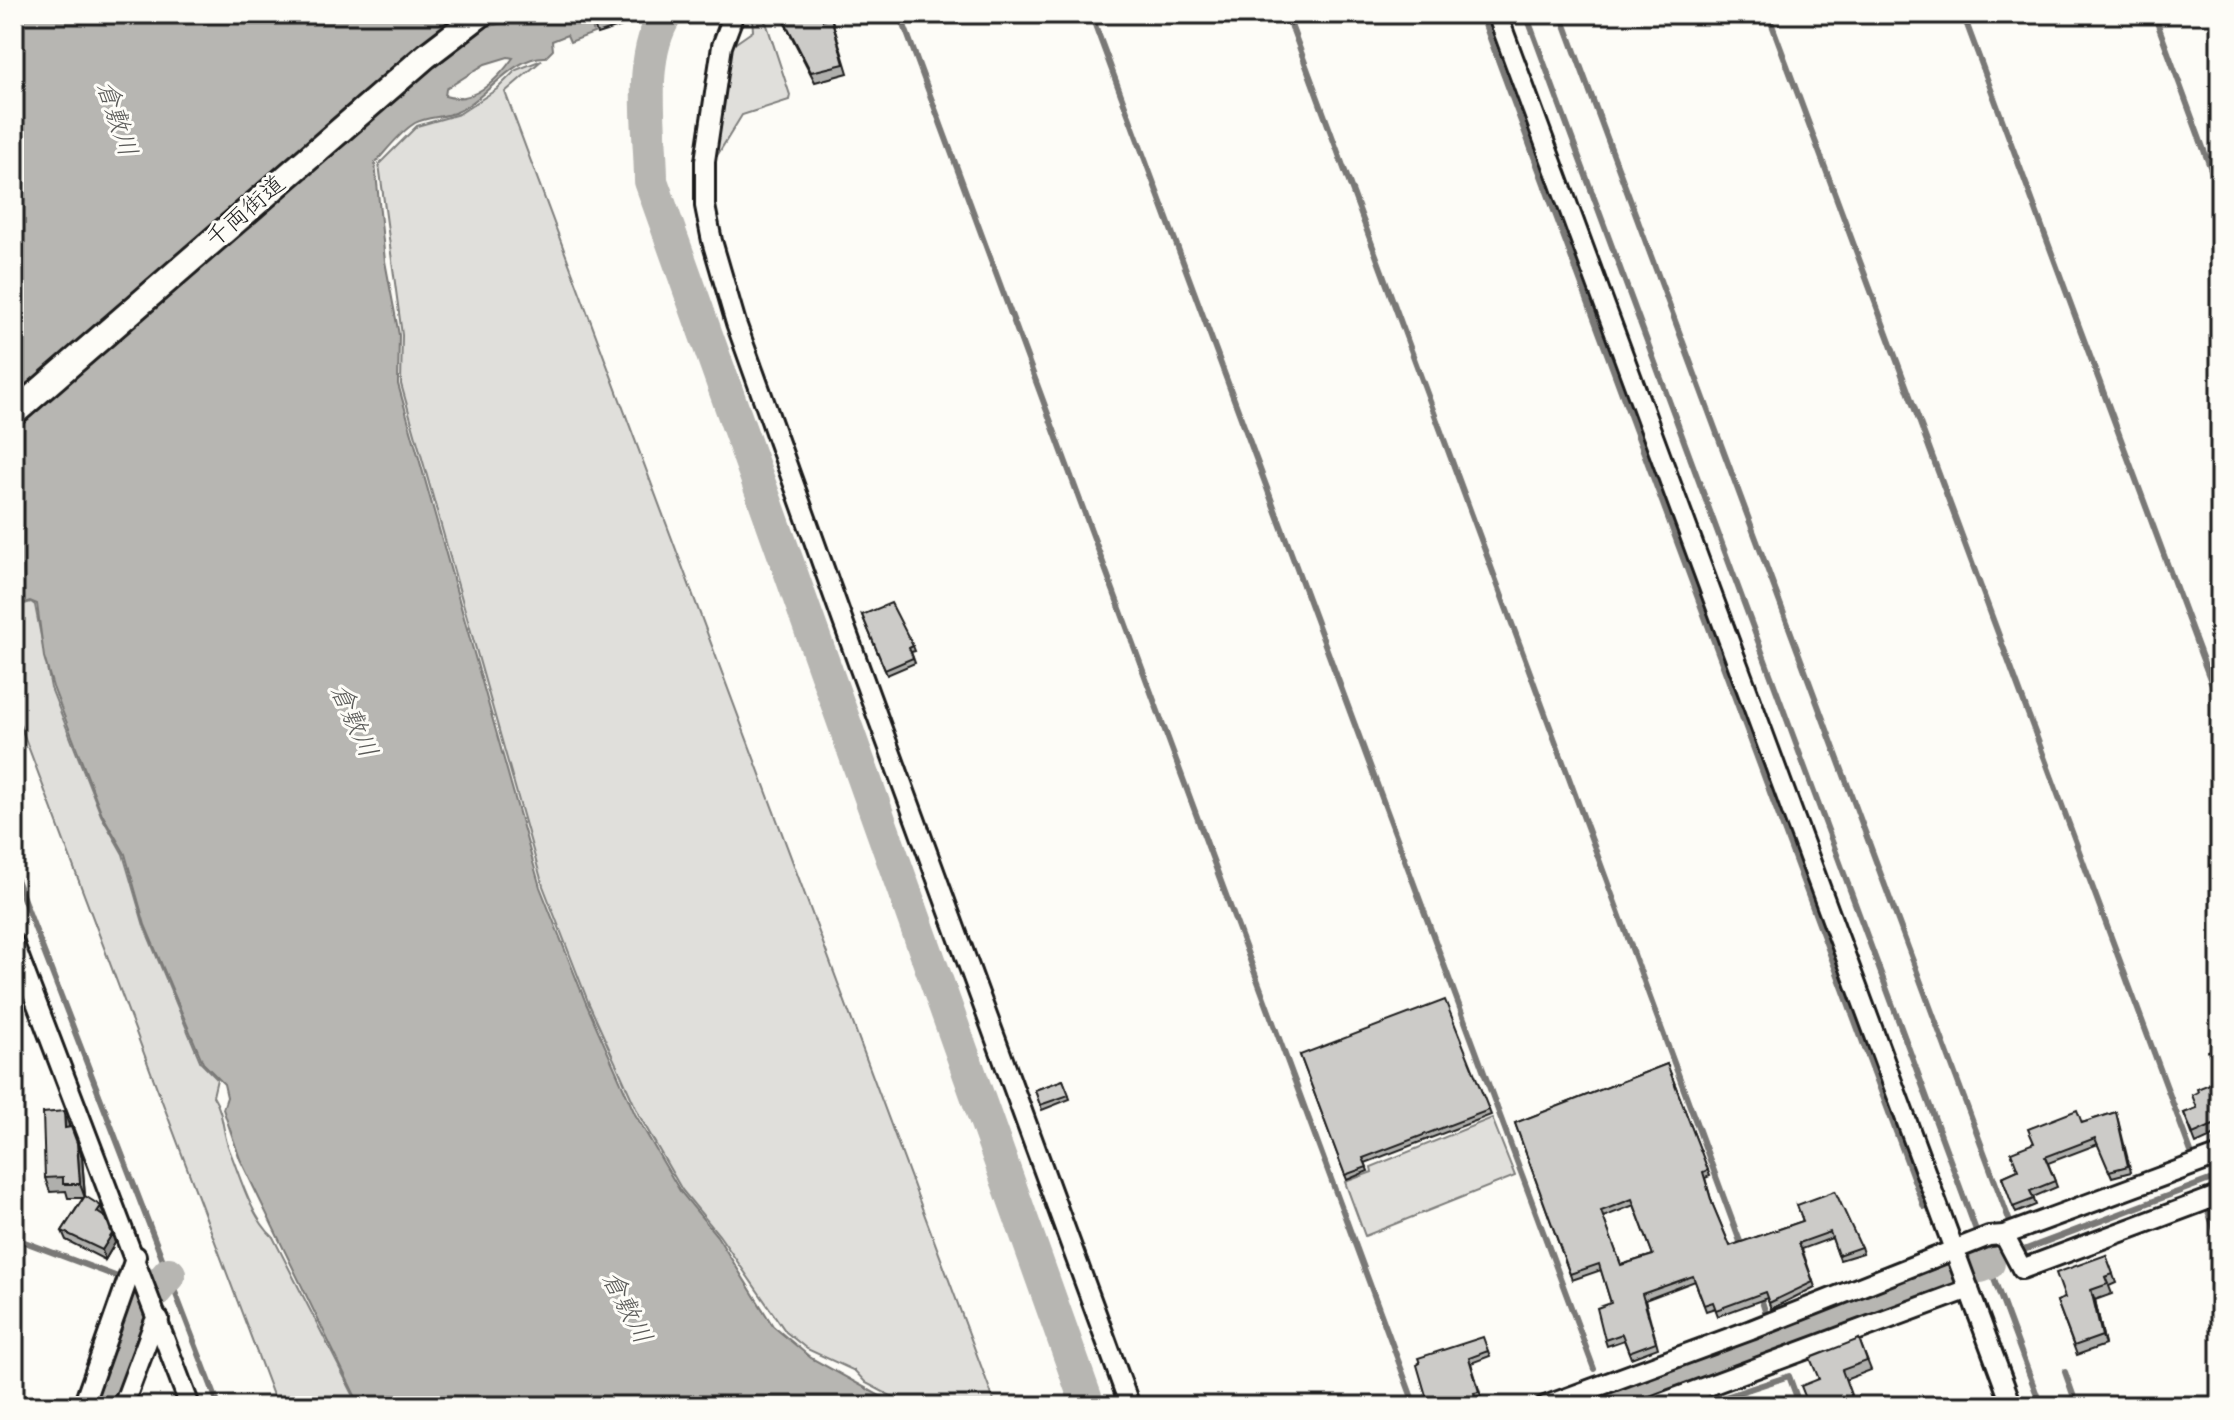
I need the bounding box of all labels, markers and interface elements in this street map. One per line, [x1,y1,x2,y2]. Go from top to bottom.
water label: 倉敷川 [84,75,148,163]
street label: 千両街道 [197,166,295,258]
water label: 倉敷川 [318,677,388,765]
water label: 倉敷川 [590,1264,662,1352]

